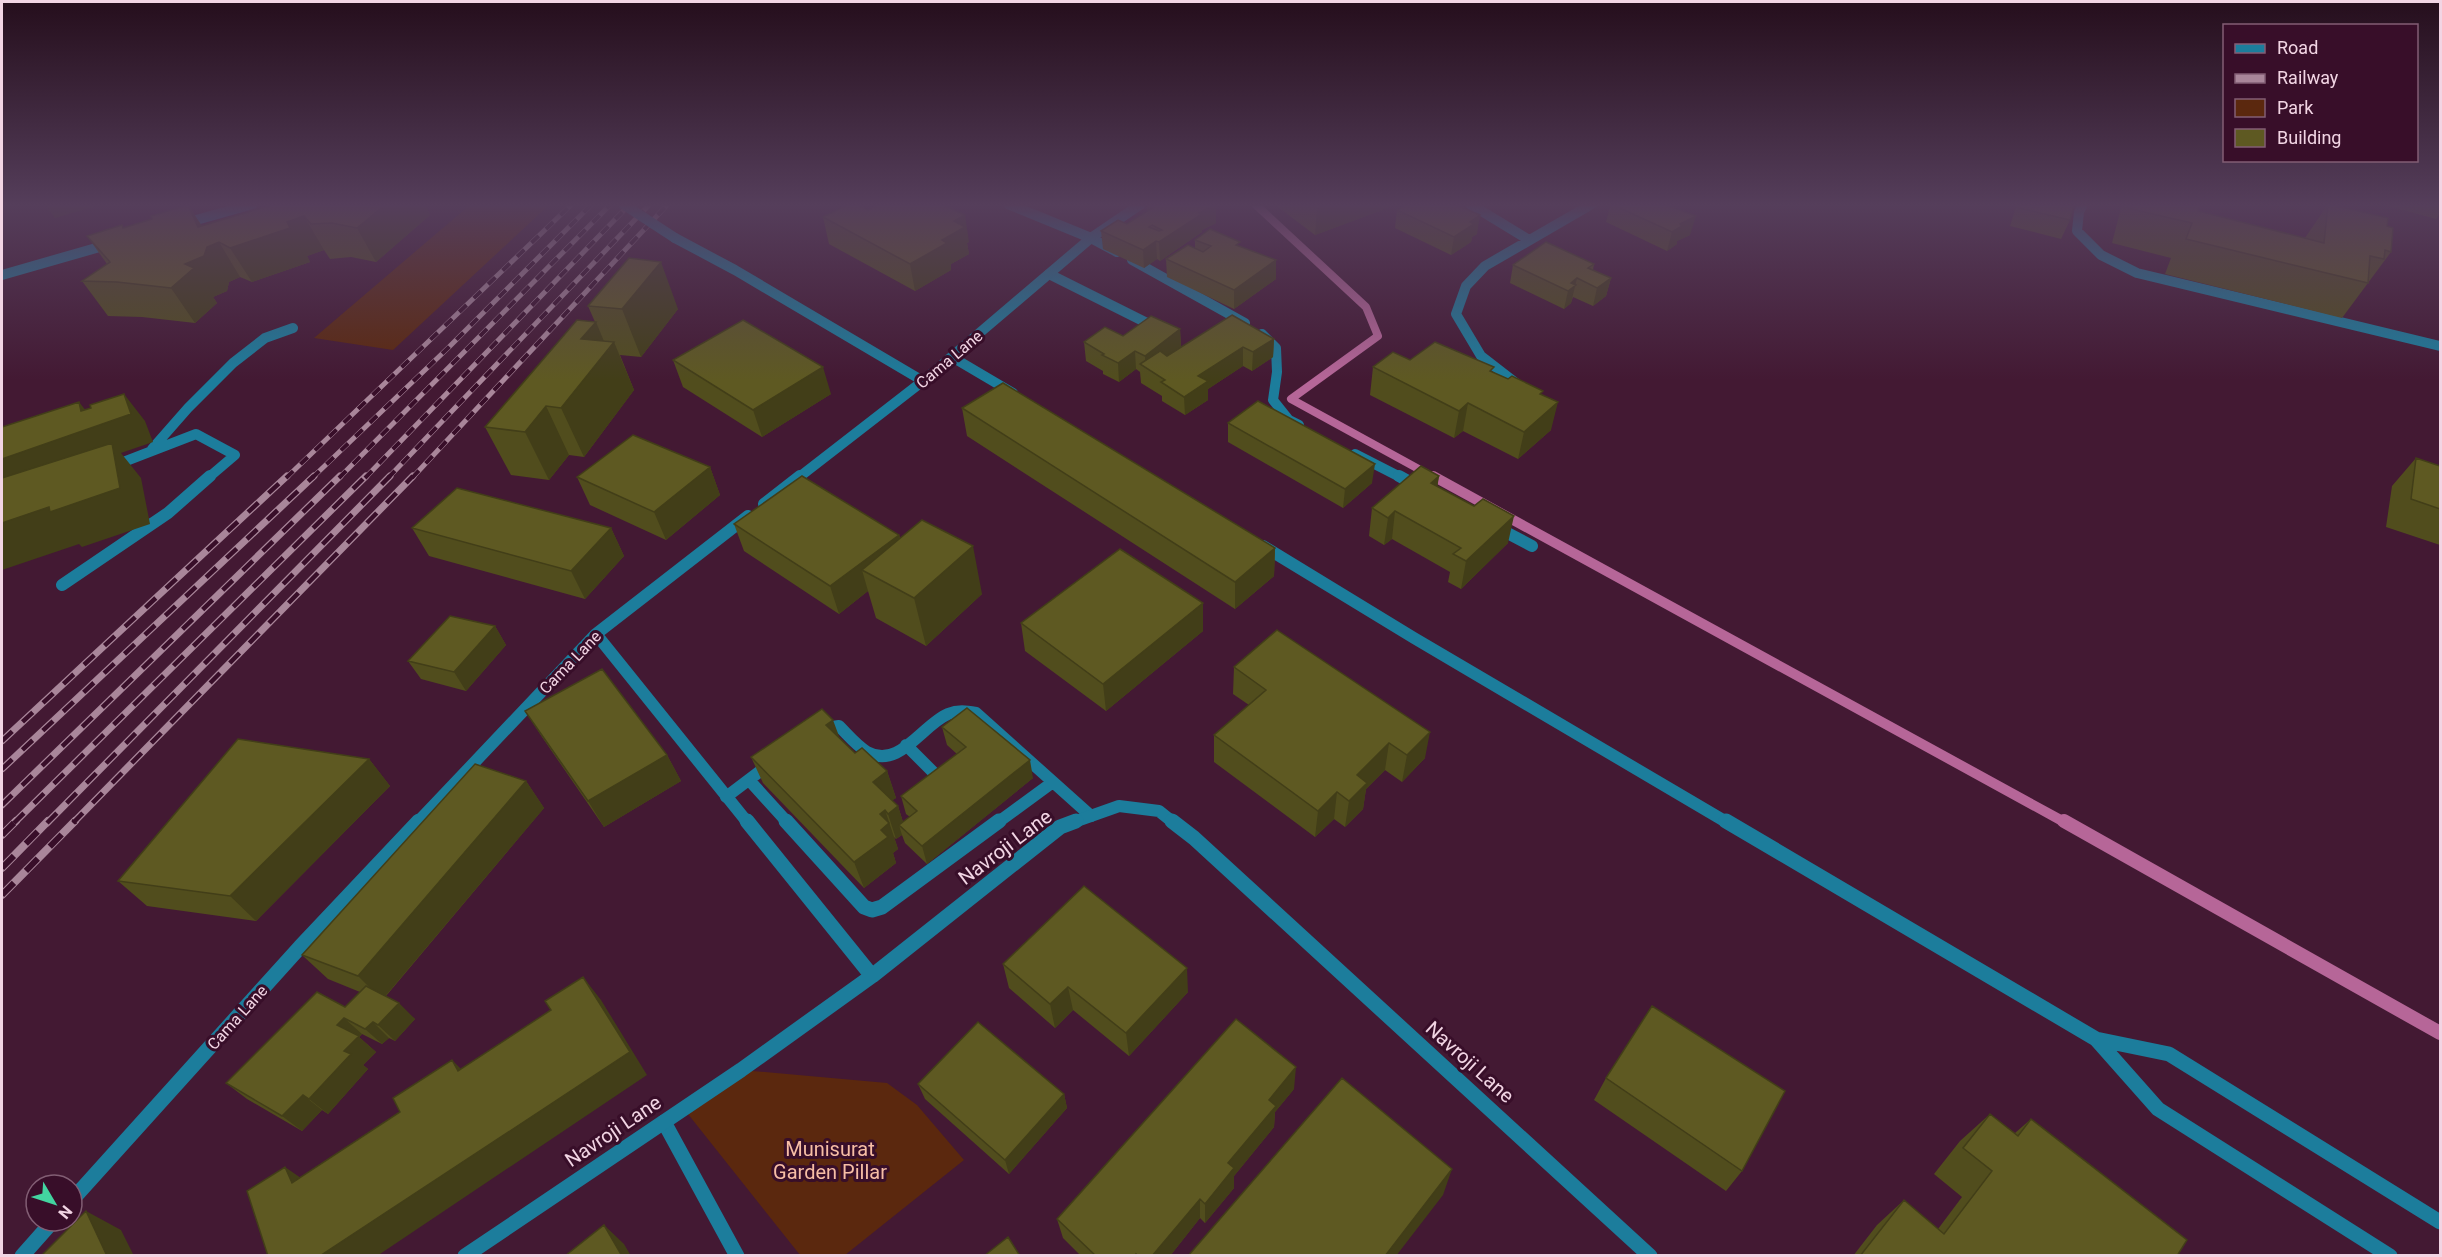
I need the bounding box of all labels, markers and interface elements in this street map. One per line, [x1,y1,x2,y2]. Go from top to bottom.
legend [2223,24,2418,162]
text: Road [2277,37,2318,58]
text: Railway [2277,67,2339,88]
text: Park [2277,97,2314,118]
text: Building [2277,127,2341,148]
street label: Cama Lane [912,326,986,393]
street label: Cama Lane [536,627,605,698]
street label: Navroji Lane [954,804,1056,890]
street label: Cama Lane [203,981,271,1054]
street label: Navroji Lane [1421,1016,1519,1108]
street label: Navroji Lane [560,1090,666,1172]
park label: Munisurat Garden Pillar [773,1137,887,1184]
north arrow [24,1173,84,1233]
text: N [54,1202,76,1222]

